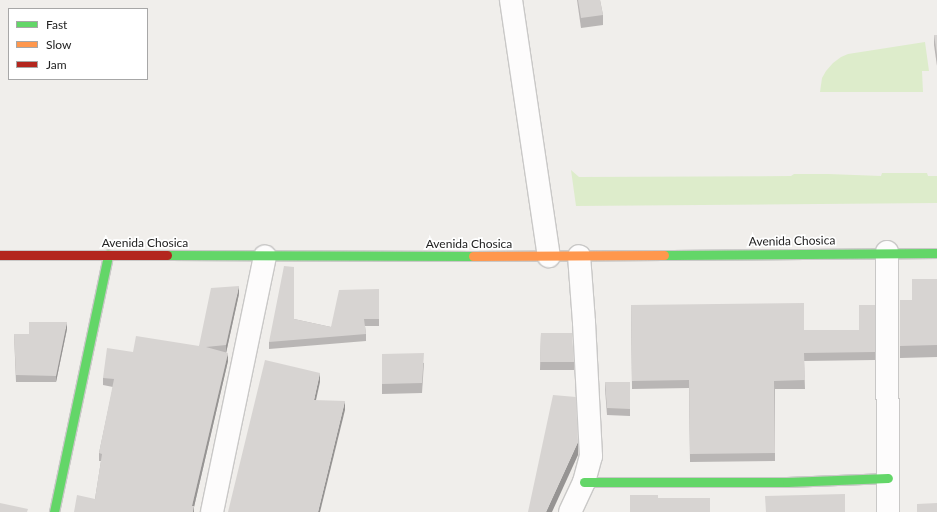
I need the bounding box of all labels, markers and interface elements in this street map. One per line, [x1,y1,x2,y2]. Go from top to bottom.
legend [8,8,148,80]
text: Fast [46,17,67,32]
text: Slow [46,37,71,52]
text: Jam [46,57,67,72]
street label: Avenida Chosica [749,233,835,249]
street label: Avenida Chosica [102,236,188,250]
street label: Avenida Chosica [426,237,512,251]

